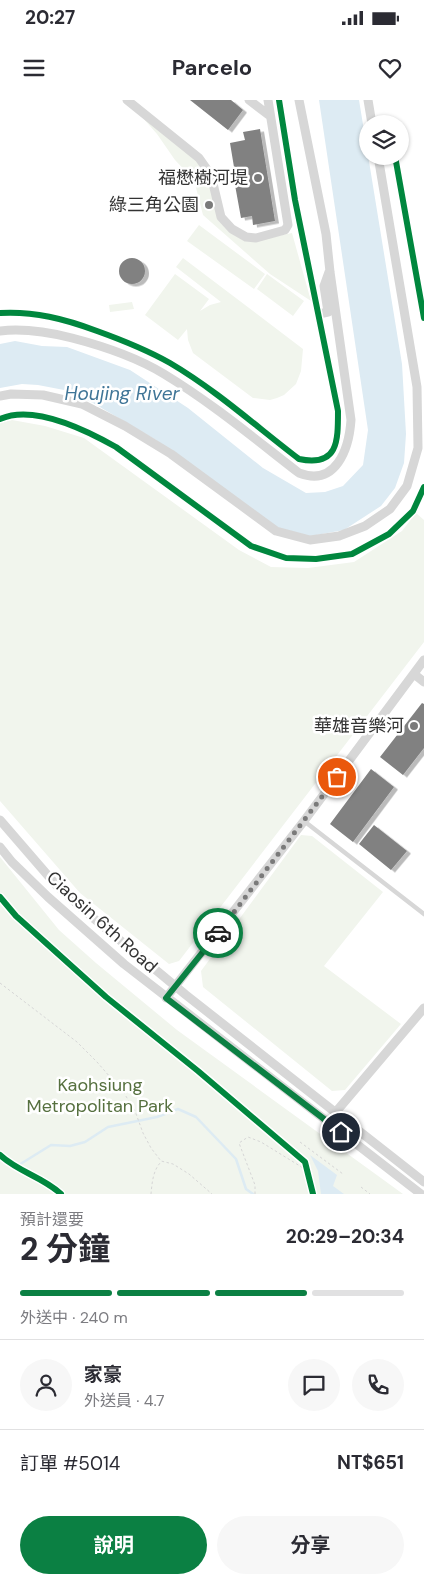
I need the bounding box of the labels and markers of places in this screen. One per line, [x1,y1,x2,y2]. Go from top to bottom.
place label: 福懋樹河堤 [158,166,248,190]
marker: 福懋樹河堤 [252,172,264,184]
place label: 綠三角公園 [109,193,199,217]
marker: 綠三角公園 [203,199,215,211]
place label: 華雄音樂河 [314,714,404,738]
marker: 華雄音樂河 [408,720,420,732]
pin [316,756,358,798]
pin [320,1111,362,1153]

